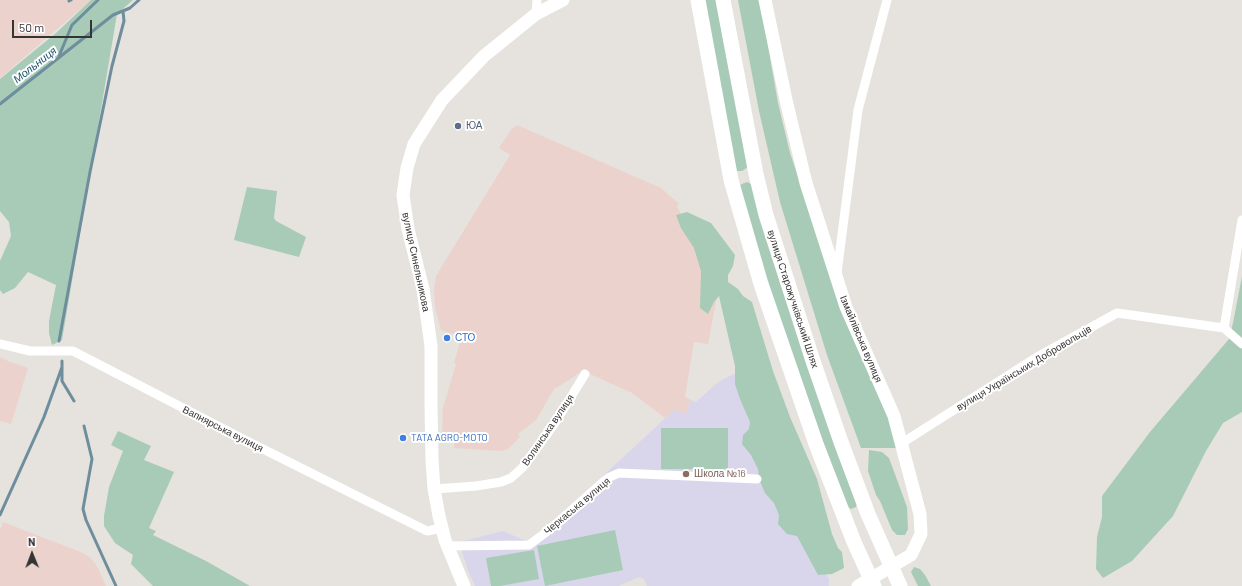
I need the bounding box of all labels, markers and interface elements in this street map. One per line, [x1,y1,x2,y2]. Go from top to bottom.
scale bar [14,12,94,38]
text: 50 m [19,20,44,34]
water label: Мольниця [11,44,59,86]
place label: ЮА [466,120,482,132]
marker: ЮА [453,121,463,131]
street label: вулиця Синельникова [400,211,432,313]
street label: вулиця Старожучківський Шлях [765,228,821,370]
street label: Ізмайлівська вулиця [837,294,885,384]
street label: вулиця Українських Добровольців [954,323,1094,413]
place label: СТО [455,332,475,344]
marker: СТО [442,333,452,343]
street label: Волинська вулиця [520,392,576,468]
street label: Вапнярська вулиця [181,403,265,455]
place label: TATA AGRO-MOTO [411,432,488,444]
marker: TATA AGRO-MOTO [398,433,408,443]
place label: Школа №16 [694,468,746,480]
marker: Школа №16 [681,469,691,479]
street label: Черкаська вулиця [541,475,613,537]
north arrow [12,534,52,574]
text: N [28,535,36,548]

